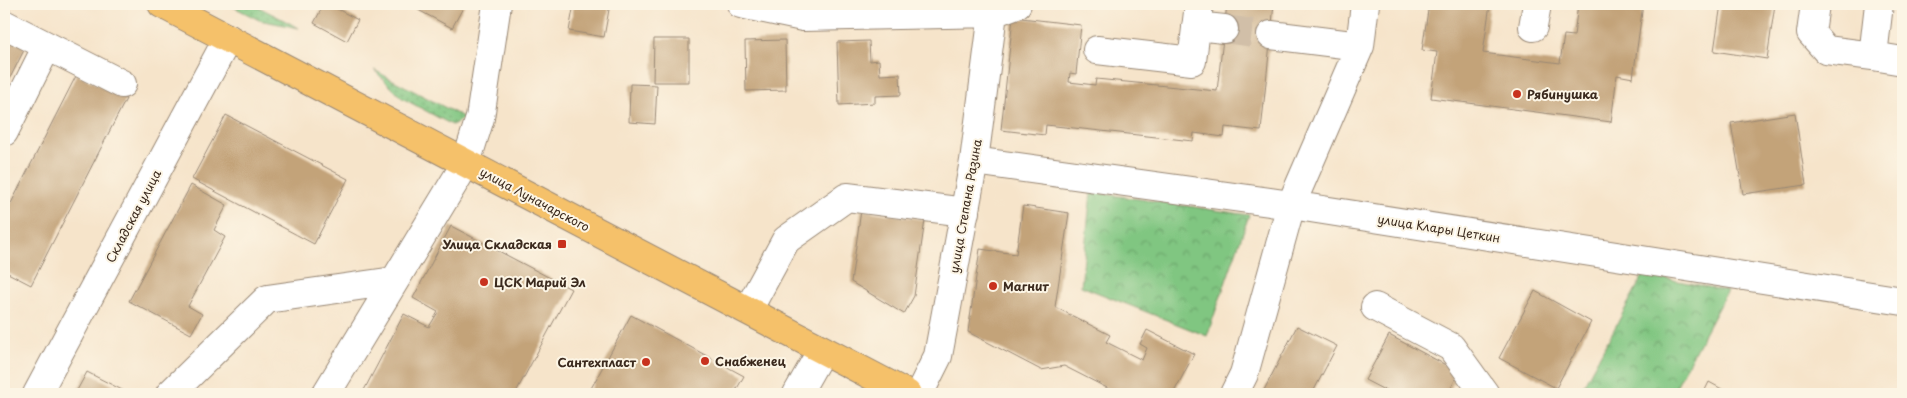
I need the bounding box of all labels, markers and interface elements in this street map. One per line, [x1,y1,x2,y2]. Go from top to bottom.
place label: Рябинушка [1527,85,1599,103]
marker: Рябинушка [1511,88,1523,100]
street label: улица Степана Разина [944,137,986,274]
street label: улица Луначарского [477,162,593,236]
street label: Складская улица [101,166,165,266]
street label: улица Клары Цеткин [1376,209,1502,247]
place label: Улица Складская [441,235,552,253]
marker: Улица Складская [556,238,568,250]
place label: ЦСК Марий Эл [494,273,586,291]
marker: ЦСК Марий Эл [478,276,490,288]
place label: Магнит [1003,277,1049,295]
marker: Магнит [987,280,999,292]
place label: Снабженец [715,352,786,370]
place label: Сантехпласт [557,353,637,371]
marker: Снабженец [699,355,711,367]
marker: Сантехпласт [640,356,652,368]

